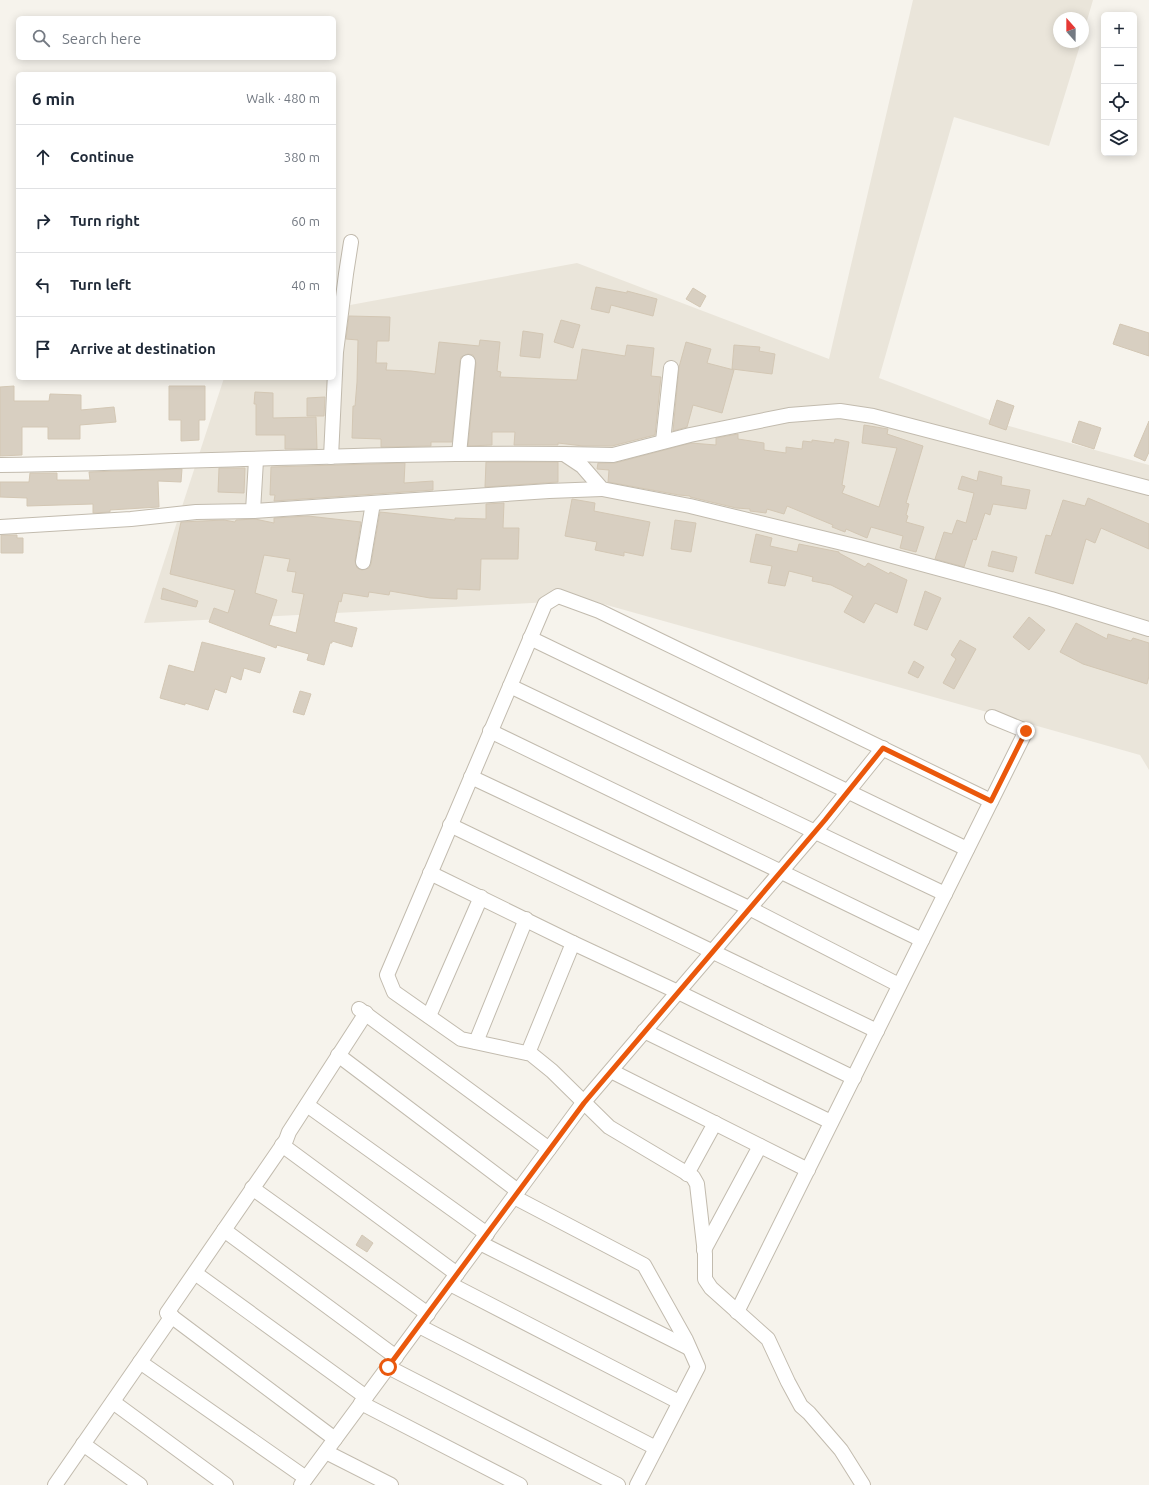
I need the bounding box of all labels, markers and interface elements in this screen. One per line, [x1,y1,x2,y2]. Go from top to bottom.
north arrow [1053,12,1089,48]
map controls [1101,12,1137,156]
button: + [1101,12,1137,48]
search box [16,16,336,60]
icon: search [30,27,52,49]
text: Search here [62,30,141,47]
button: − [1101,48,1137,84]
button: locate [1101,84,1137,120]
text: 6 min [32,89,75,108]
text: Walk · 480 m [246,91,320,105]
button: layers [1101,120,1137,156]
icon: ahead [32,146,54,168]
text: Continue [70,148,134,165]
text: 380 m [284,150,320,164]
icon: right [32,210,54,232]
text: Turn right [70,212,140,229]
text: 60 m [291,214,320,228]
icon: left [32,274,54,296]
text: Turn left [70,276,131,293]
text: 40 m [291,278,320,292]
icon: arrive [32,338,54,360]
text: Arrive at destination [70,340,216,357]
route end [1017,722,1035,740]
route start [379,1358,397,1376]

